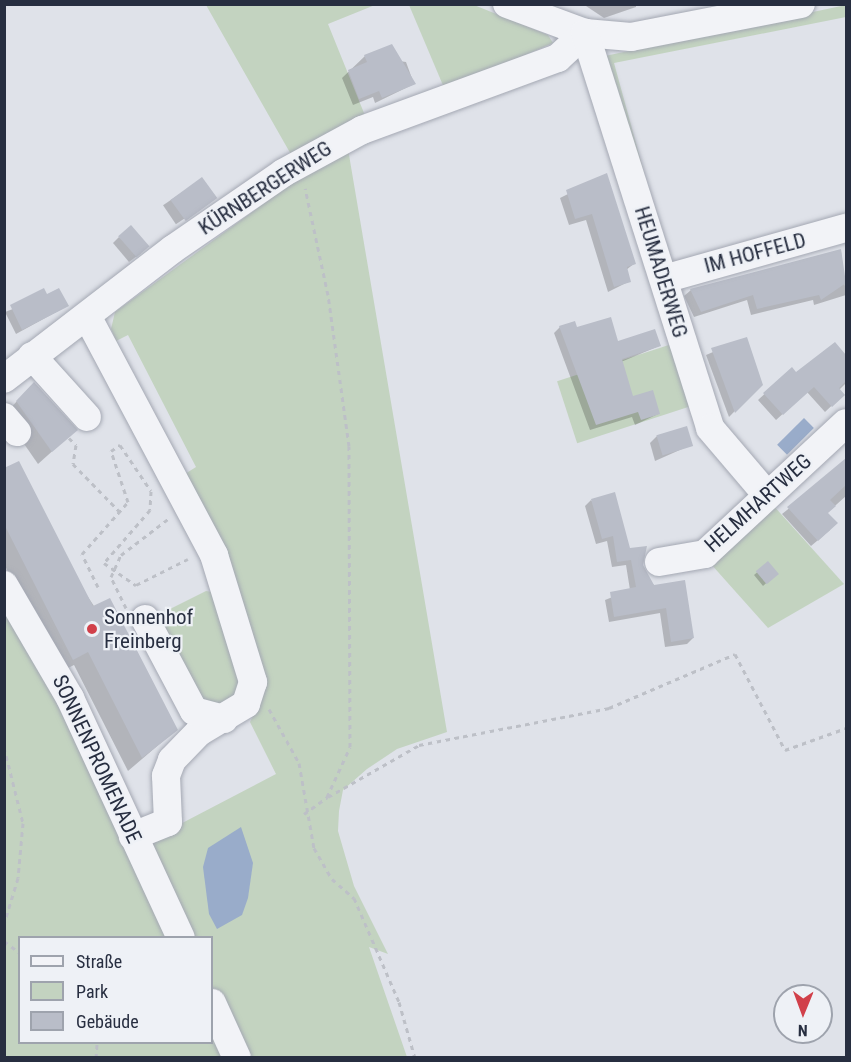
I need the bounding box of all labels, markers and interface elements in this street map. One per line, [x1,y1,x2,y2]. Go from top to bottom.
street label: KÜRNBERGERWEG [194,136,336,240]
street label: HEUMADERWEG [629,203,693,341]
street label: IM HOFFELD [701,227,809,279]
street label: HELMHARTWEG [699,449,817,557]
place label: Sonnenhof Freinberg [104,604,193,654]
marker: Sonnenhof Freinberg [85,622,99,636]
street label: SONNENPROMENADE [47,671,147,847]
legend [18,936,213,1044]
text: Straße [76,951,122,972]
text: Park [76,981,108,1002]
north arrow [773,984,833,1044]
text: Gebäude [76,1011,139,1032]
text: N [798,1021,808,1040]

